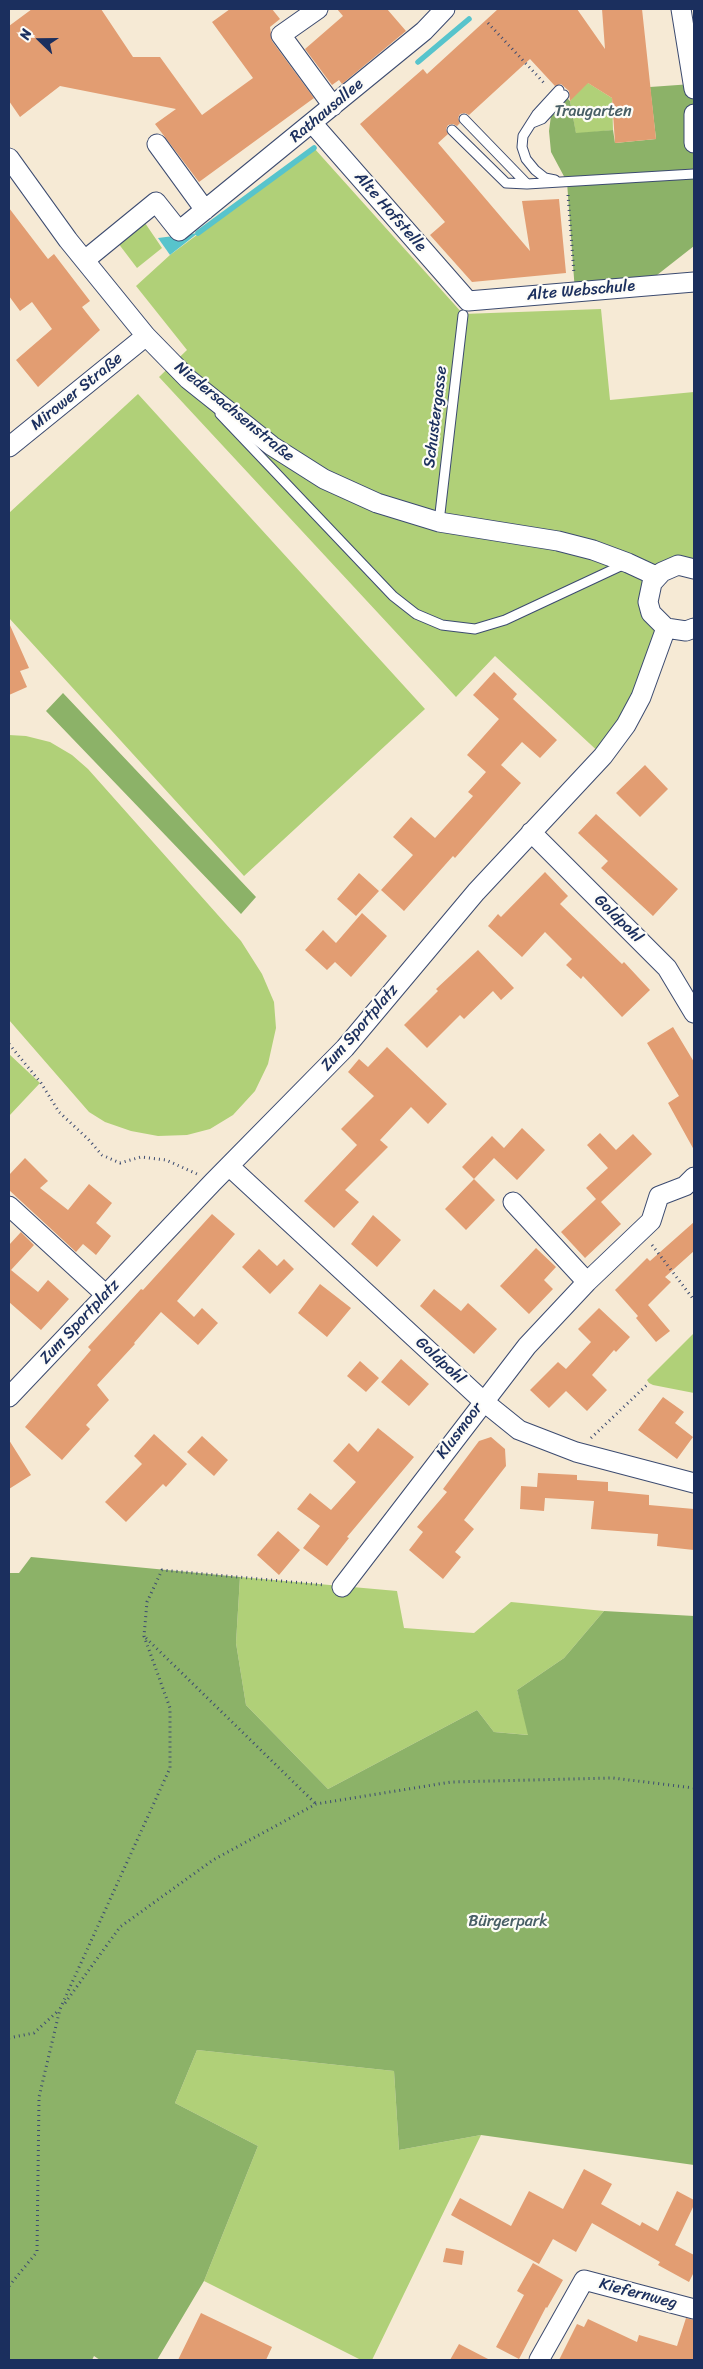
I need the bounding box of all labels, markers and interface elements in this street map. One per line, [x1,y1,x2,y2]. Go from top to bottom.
north arrow [15,15,65,65]
text: N [12,25,39,43]
street label: Rathausallee [287,75,367,147]
park label: Traugarten [554,102,632,122]
street label: Alte Hofstelle [350,168,430,256]
street label: Alte Webschule [526,277,636,305]
street label: Mirower Straße [27,349,127,435]
street label: Niedersachsenstraße [170,358,298,466]
street label: Schustergasse [420,365,452,469]
street label: Goldpohl [590,891,646,947]
street label: Zum Sportplatz [317,981,403,1075]
street label: Zum Sportplatz [36,1276,124,1368]
street label: Goldpohl [411,1333,469,1389]
street label: Klusmoor [433,1399,487,1463]
park label: Bürgerpark [468,1912,548,1932]
street label: Kiefernweg [597,2274,679,2314]

